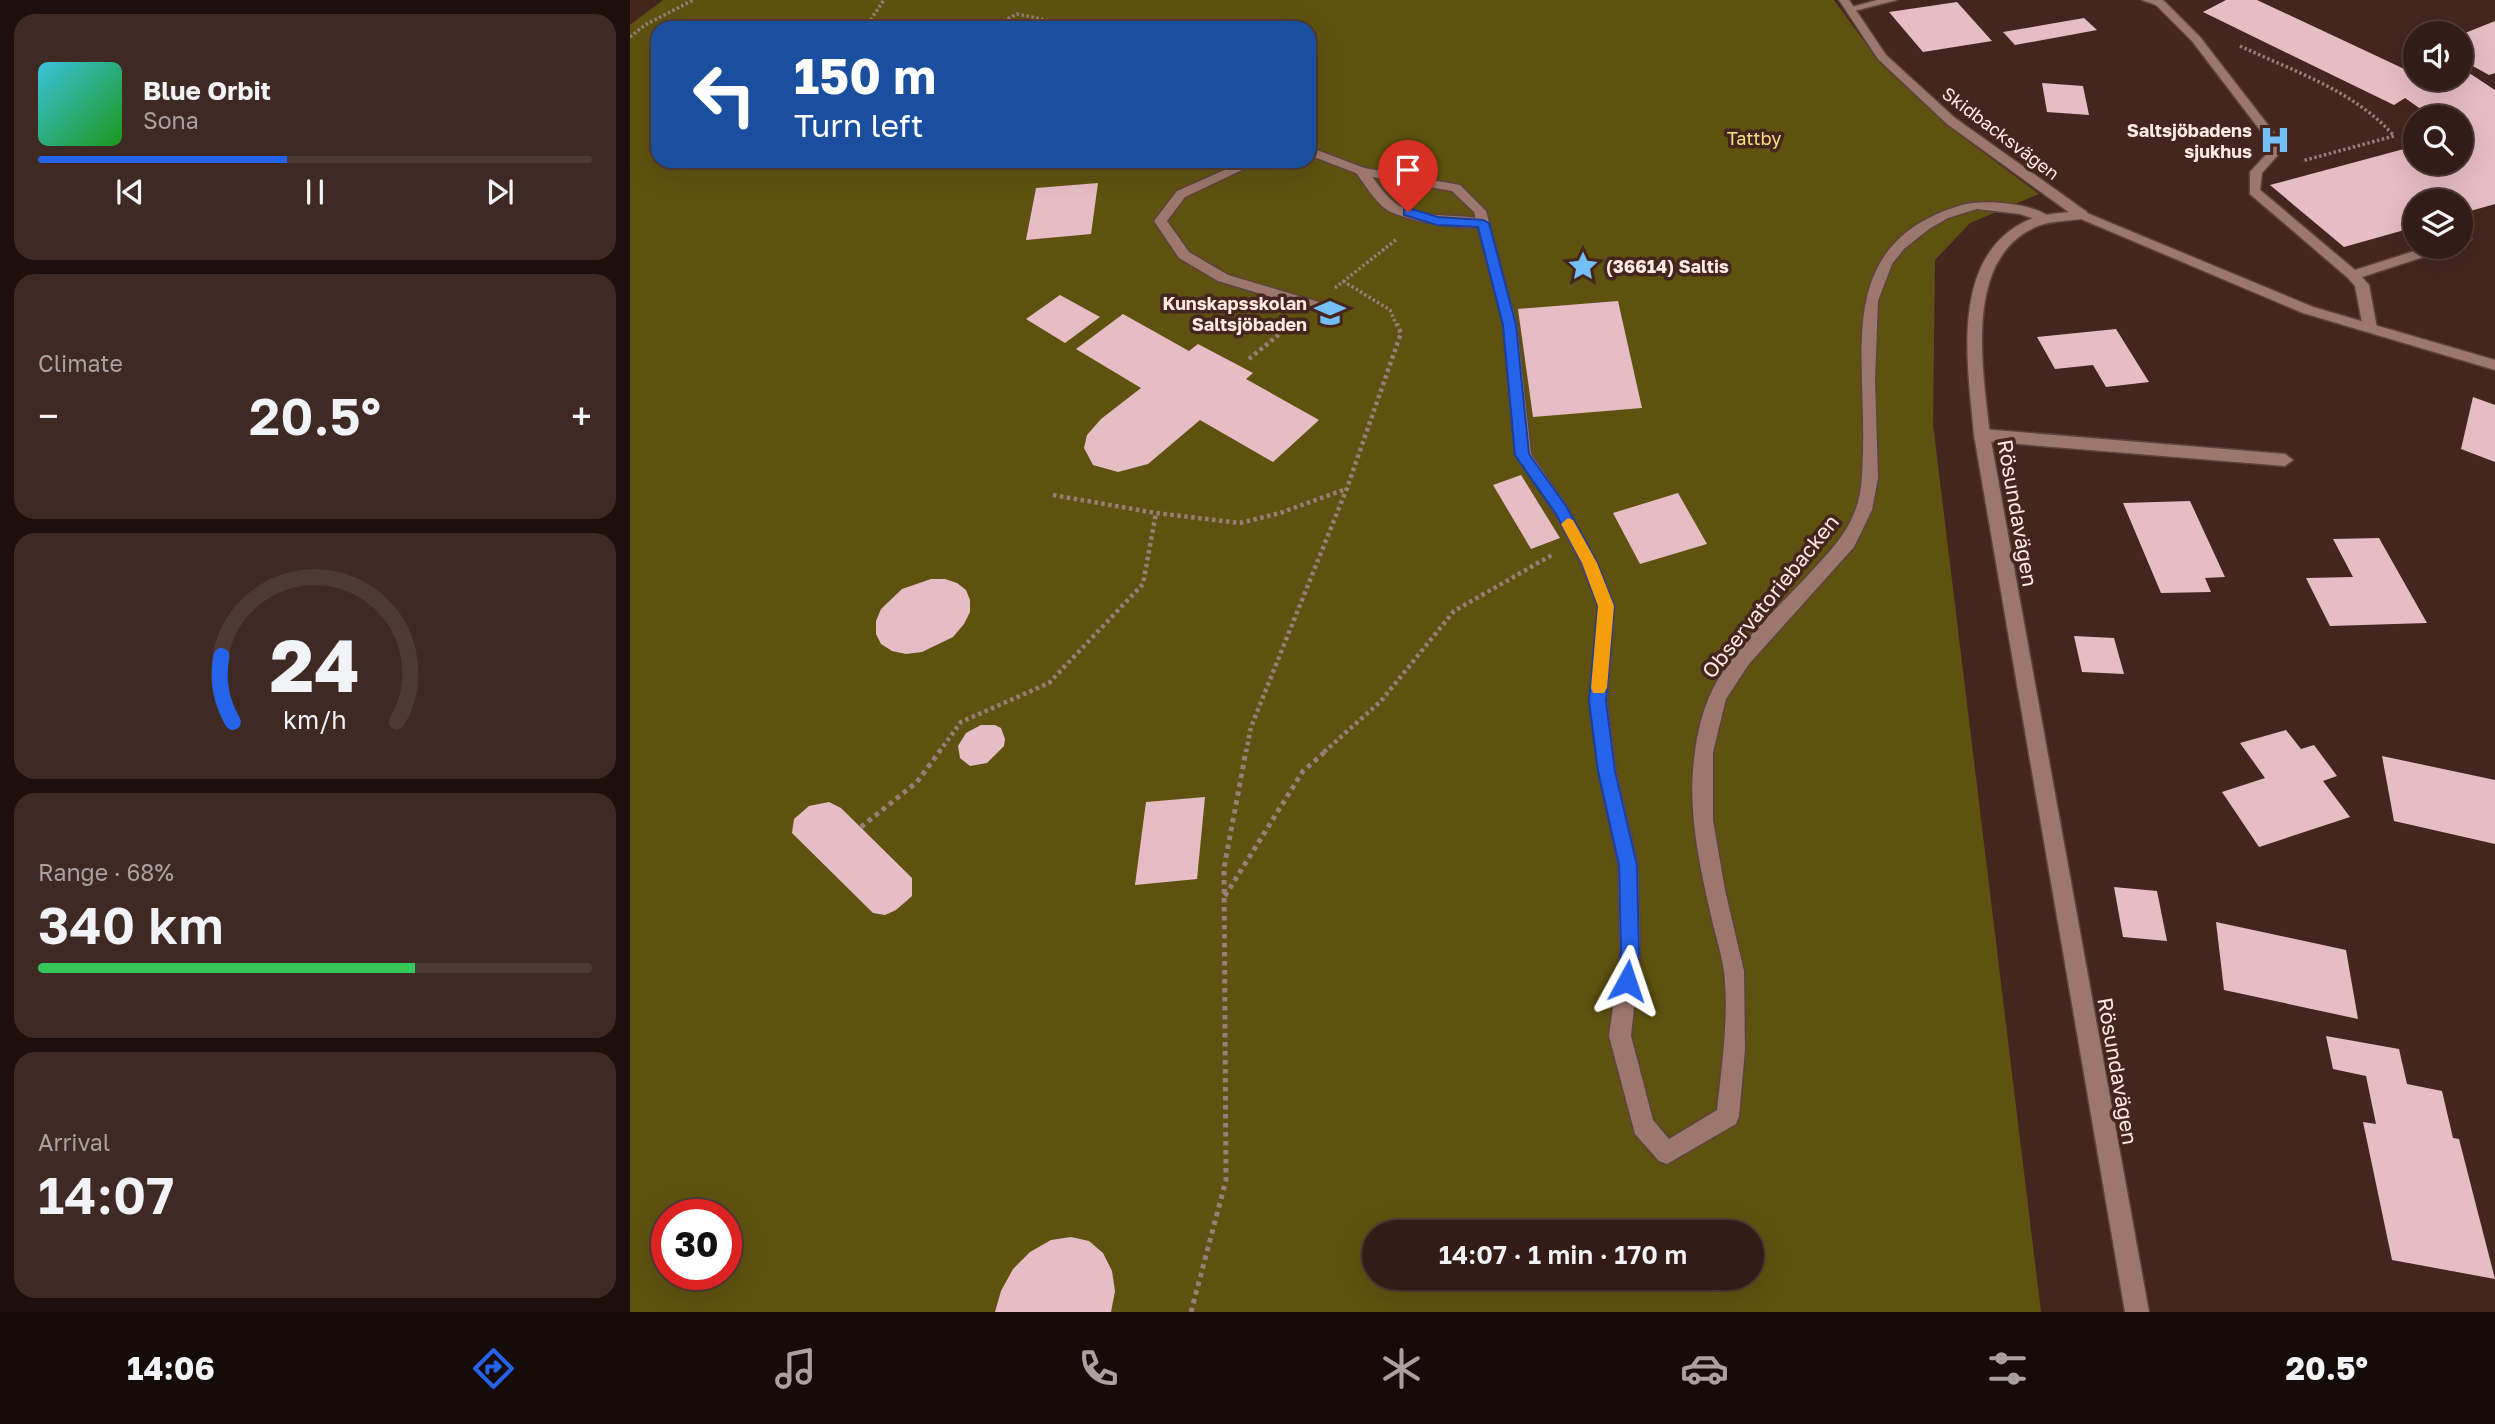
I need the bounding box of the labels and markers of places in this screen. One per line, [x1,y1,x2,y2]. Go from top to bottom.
place label: Saltsjöbadens sjukhus [2127,119,2252,162]
hospital icon: Saltsjöbadens sjukhus [2258,123,2292,157]
pin [1378,140,1438,212]
place icon: (36614) Saltis [1566,249,1600,283]
place label: (36614) Saltis [1606,255,1729,277]
place label: Kunskapsskolan Saltsjöbaden [1162,292,1307,335]
school or university icon: Kunskapsskolan Saltsjöbaden [1313,296,1347,330]

